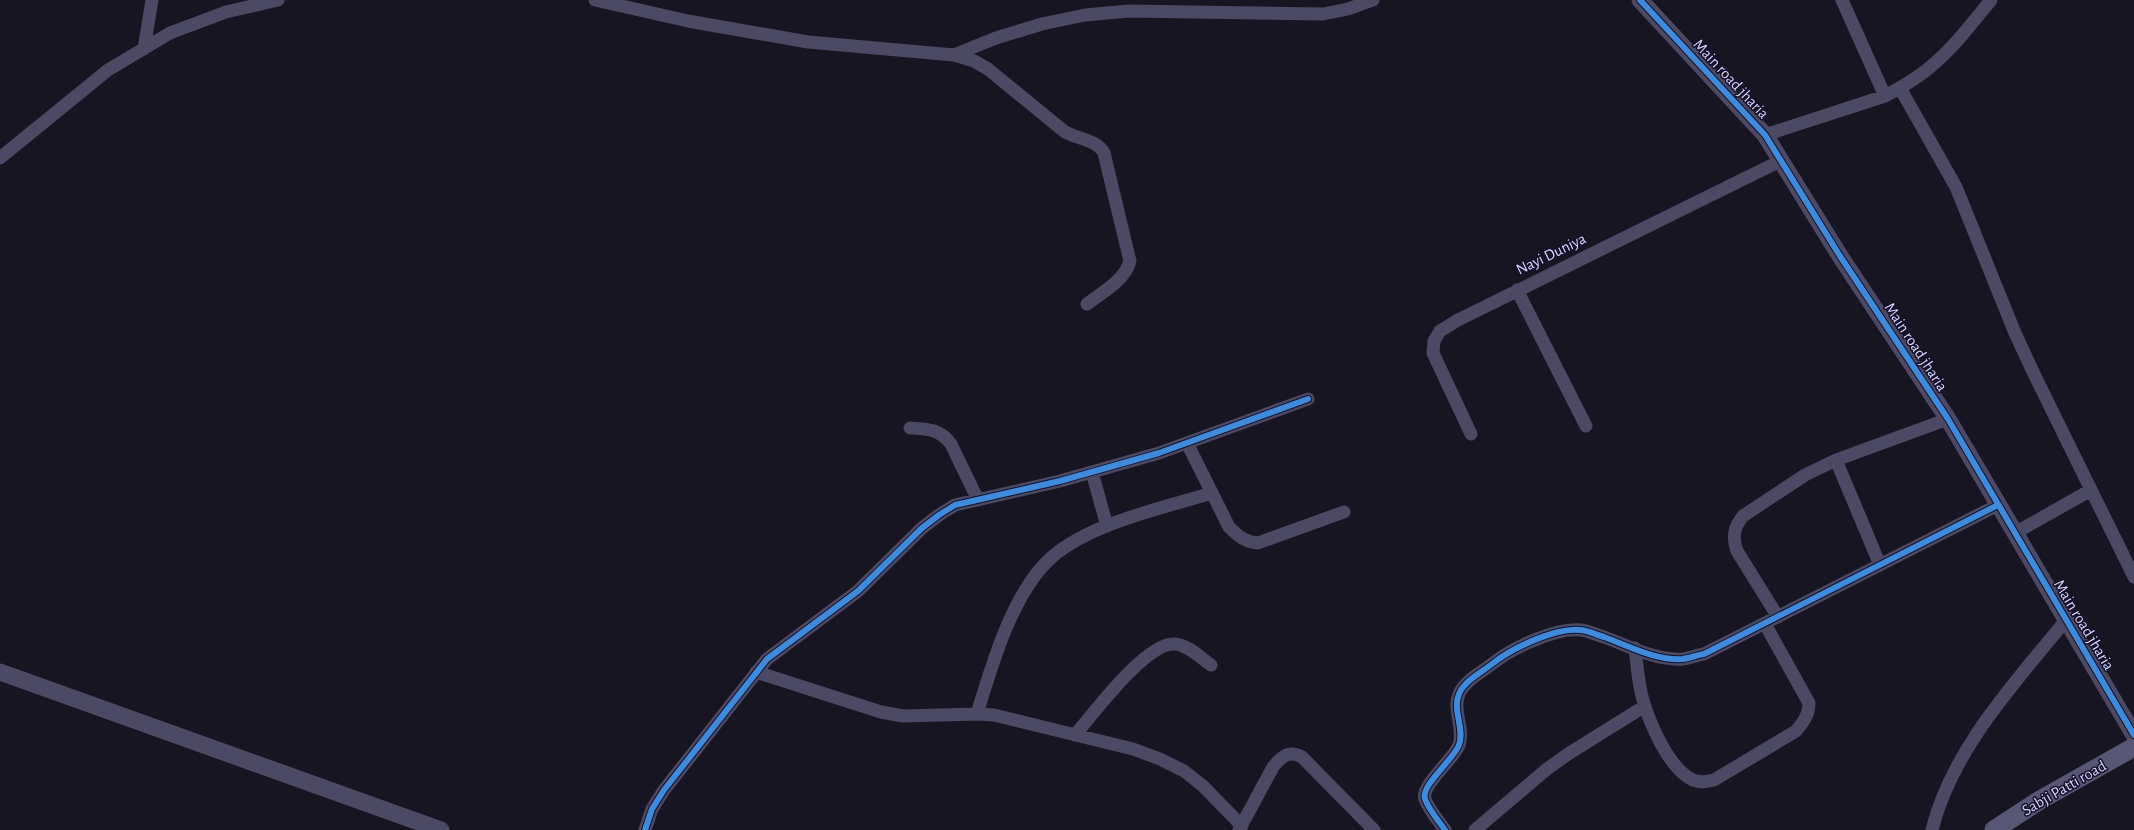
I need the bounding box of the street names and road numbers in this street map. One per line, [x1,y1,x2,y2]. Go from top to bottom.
street label: Main road jharia [1690,36,1772,122]
street label: Nayi Duniya [1514,230,1589,279]
street label: Main road jharia [1881,300,1951,395]
street label: Main road jharia [2050,577,2117,673]
street label: Sabji Patti road [2019,757,2109,819]

